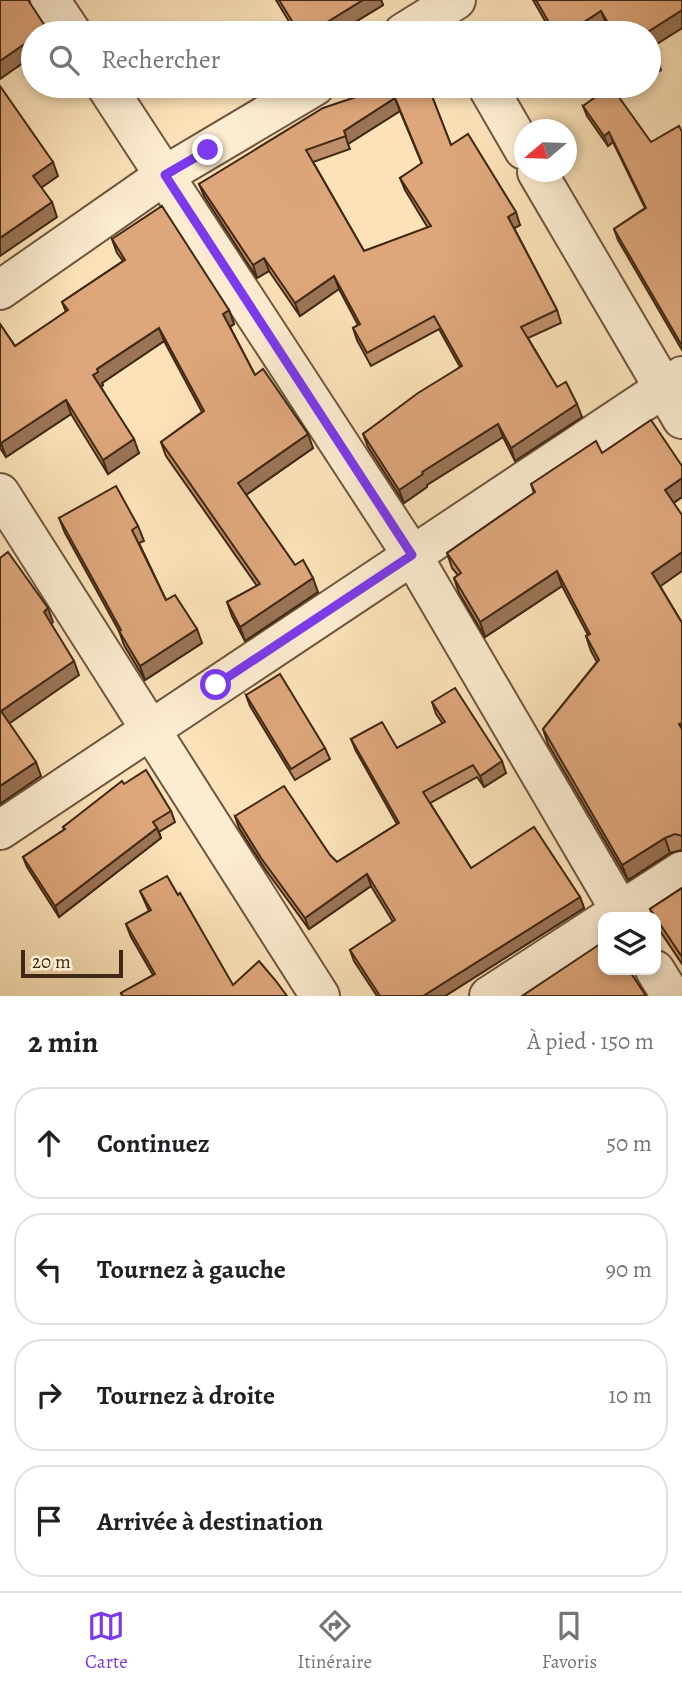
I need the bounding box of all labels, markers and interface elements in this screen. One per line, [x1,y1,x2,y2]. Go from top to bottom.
search box [21,21,661,98]
icon: search [45,41,83,79]
text: Rechercher [101,42,221,77]
north arrow [514,119,577,182]
route end [192,134,223,165]
route start [200,669,231,700]
map controls [598,912,661,975]
button: layers [598,912,661,975]
scale bar [21,947,122,979]
text: 20 m [32,949,71,975]
text: 2 min [28,1022,98,1062]
text: À pied · 150 m [527,1026,654,1057]
icon: ahead [30,1124,68,1162]
text: Continuez [97,1126,210,1161]
text: 50 m [606,1128,652,1159]
icon: left [30,1250,68,1288]
text: Tournez à gauche [97,1252,286,1287]
text: 90 m [606,1254,652,1285]
icon: right [30,1376,68,1414]
text: Tournez à droite [97,1378,275,1413]
text: 10 m [608,1380,652,1411]
icon: arrive [30,1502,68,1540]
text: Arrivée à destination [97,1504,323,1539]
tab: Carte [85,1607,128,1675]
tab: Itinéraire [298,1607,372,1675]
tab: Favoris [542,1607,597,1675]

